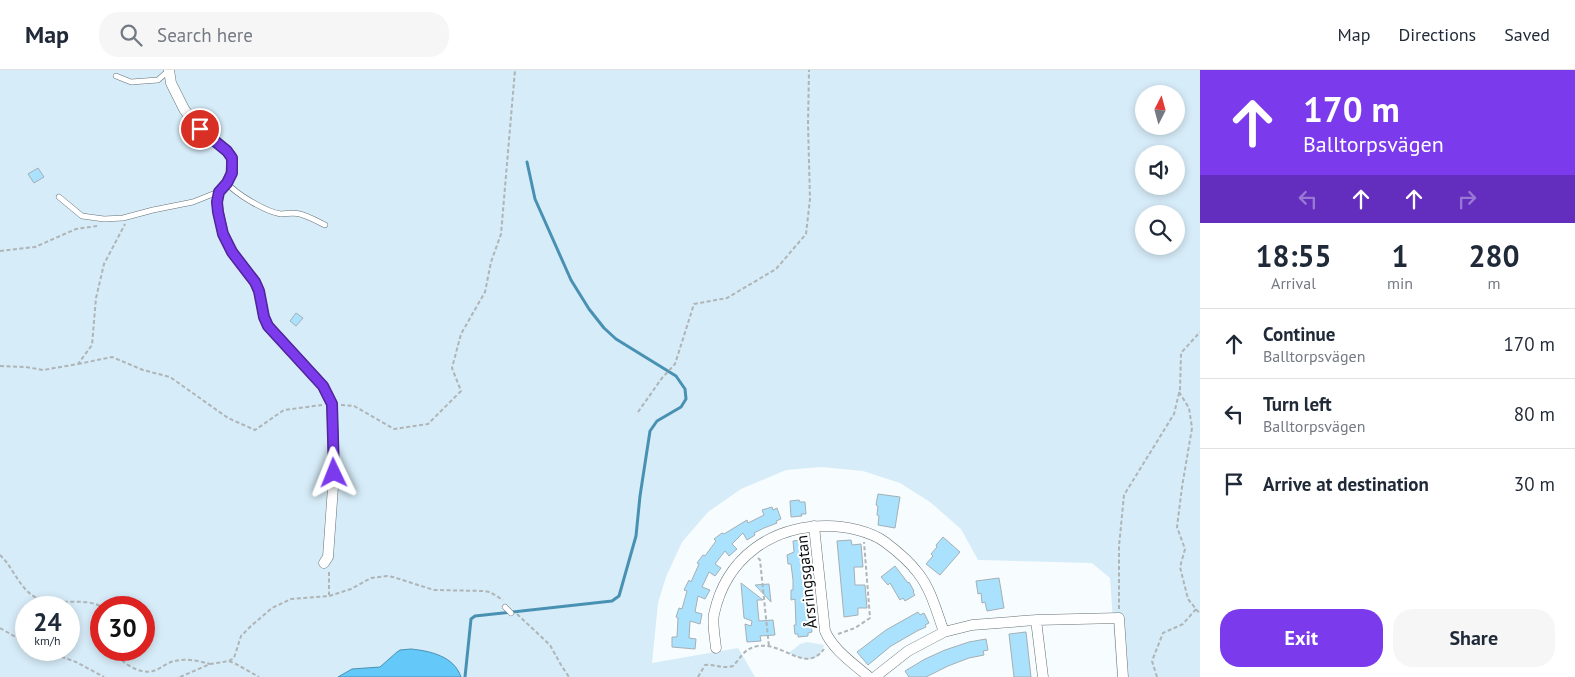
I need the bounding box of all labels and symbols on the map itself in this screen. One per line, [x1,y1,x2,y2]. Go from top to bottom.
north arrow [1135,85,1185,135]
pin [179,108,221,150]
position arrow [307,446,359,498]
street label: Årsringsgatan [791,534,821,630]
speed limit sign: 30 [90,596,155,661]

